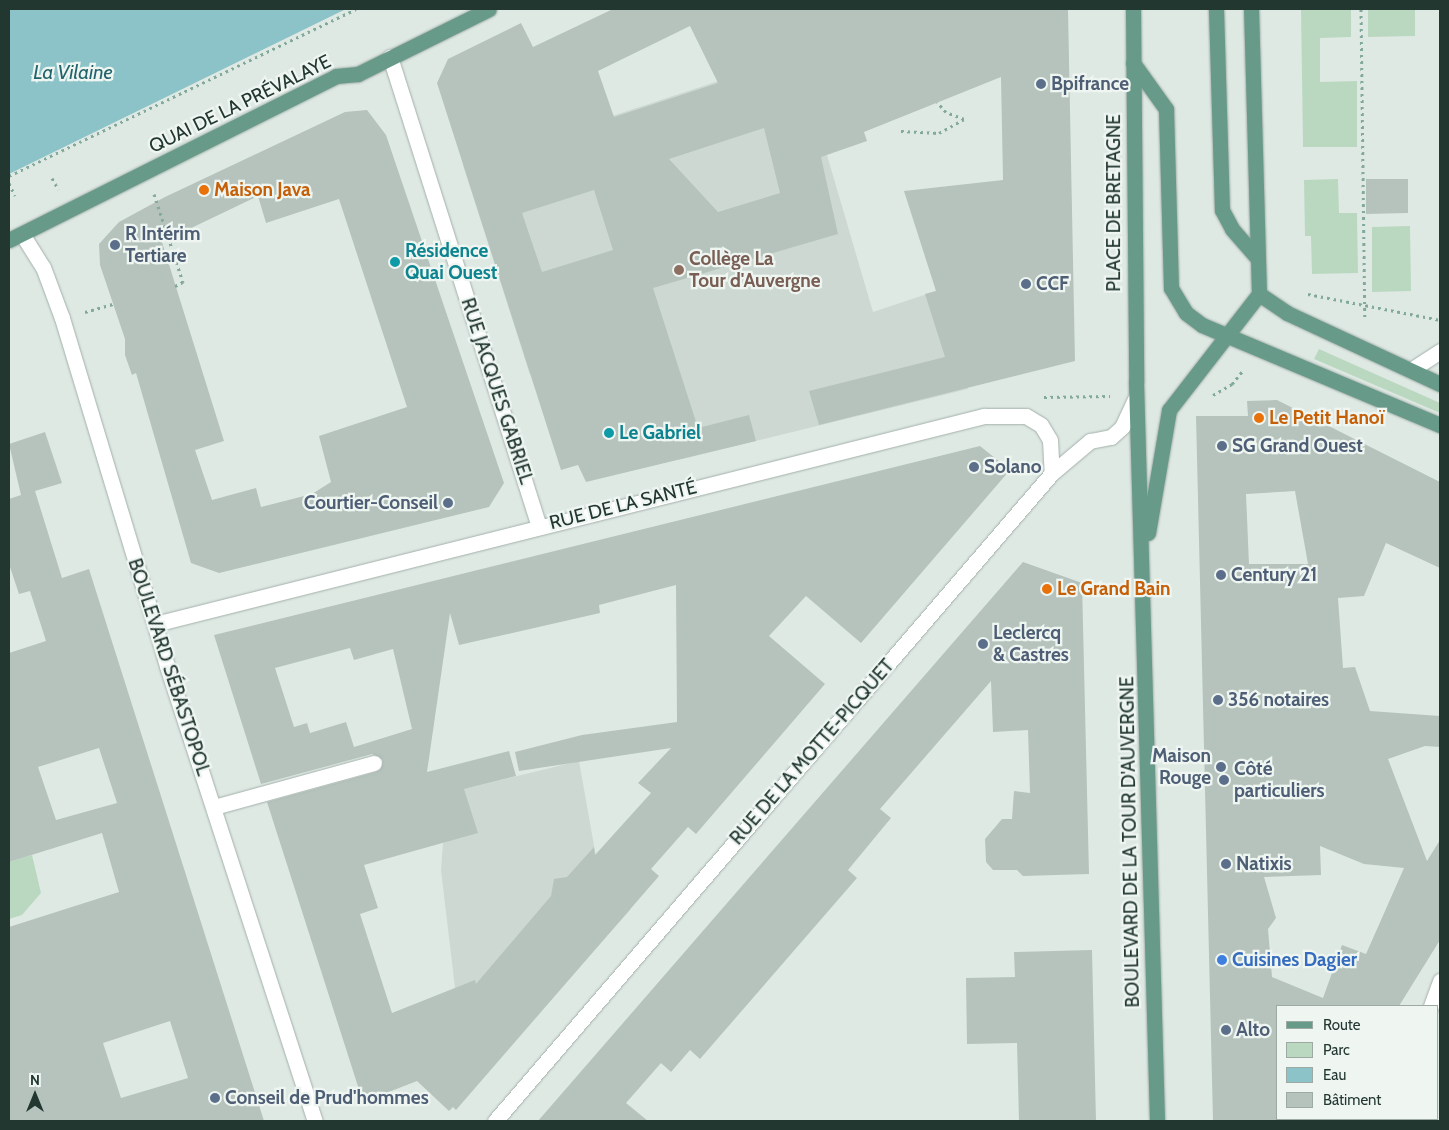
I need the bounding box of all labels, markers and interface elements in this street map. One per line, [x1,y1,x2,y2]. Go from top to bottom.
street label: QUAI DE LA PRÉVALAYE [145,50,335,158]
water label: La Vilaine [33,60,113,84]
place label: Bpifrance [1051,73,1129,95]
marker: Bpifrance [1035,78,1047,90]
street label: PLACE DE BRETAGNE [1103,114,1125,292]
place label: Maison Java [214,179,310,201]
marker: Maison Java [198,184,210,196]
place label: R Intérim Tertiare [125,223,200,267]
marker: R Intérim Tertiare [109,239,121,251]
place label: Résidence Quai Ouest [405,240,497,284]
place label: Collège La Tour d'Auvergne [689,248,821,292]
marker: Résidence Quai Ouest [389,256,401,268]
marker: Collège La Tour d'Auvergne [673,264,685,276]
place label: CCF [1036,273,1069,295]
marker: CCF [1020,278,1032,290]
street label: RUE JACQUES GABRIEL [456,295,538,487]
place label: Le Petit Hanoï [1269,407,1384,429]
marker: Le Petit Hanoï [1253,412,1265,424]
place label: Le Gabriel [619,422,701,444]
marker: Le Gabriel [603,427,615,439]
place label: SG Grand Ouest [1232,435,1363,457]
marker: SG Grand Ouest [1216,440,1228,452]
place label: Solano [984,456,1042,478]
marker: Solano [968,461,980,473]
street label: RUE DE LA SANTÉ [547,476,699,534]
place label: Courtier-Conseil [304,492,438,514]
marker: Courtier-Conseil [442,497,454,509]
street label: BOULEVARD SÉBASTOPOL [123,556,215,778]
place label: Century 21 [1231,564,1317,586]
marker: Century 21 [1215,569,1227,581]
place label: Le Grand Bain [1057,578,1171,600]
marker: Le Grand Bain [1041,583,1053,595]
place label: Leclercq & Castres [993,622,1069,666]
marker: Leclercq & Castres [977,638,989,650]
street label: RUE DE LA MOTTE-PICQUET [725,655,899,849]
street label: BOULEVARD DE LA TOUR D'AUVERGNE [1116,676,1144,1008]
place label: 356 notaires [1228,689,1329,711]
marker: 356 notaires [1212,694,1224,706]
place label: Maison Rouge [1152,745,1211,789]
place label: Côté particuliers [1234,758,1324,802]
marker: Maison Rouge [1215,761,1227,773]
marker: Côté particuliers [1218,774,1230,786]
place label: Natixis [1236,853,1292,875]
marker: Natixis [1220,858,1232,870]
place label: Cuisines Dagier [1232,949,1357,971]
marker: Cuisines Dagier [1216,954,1228,966]
legend [1276,1005,1439,1120]
text: Route [1323,1016,1361,1034]
place label: Alto [1236,1019,1270,1041]
marker: Alto [1220,1024,1232,1036]
text: Parc [1323,1041,1350,1059]
text: Eau [1323,1066,1346,1084]
north arrow [10,1070,60,1120]
text: N [30,1071,40,1089]
place label: Conseil de Prud'hommes [225,1087,429,1109]
text: Bâtiment [1323,1091,1381,1109]
marker: Conseil de Prud'hommes [209,1092,221,1104]

